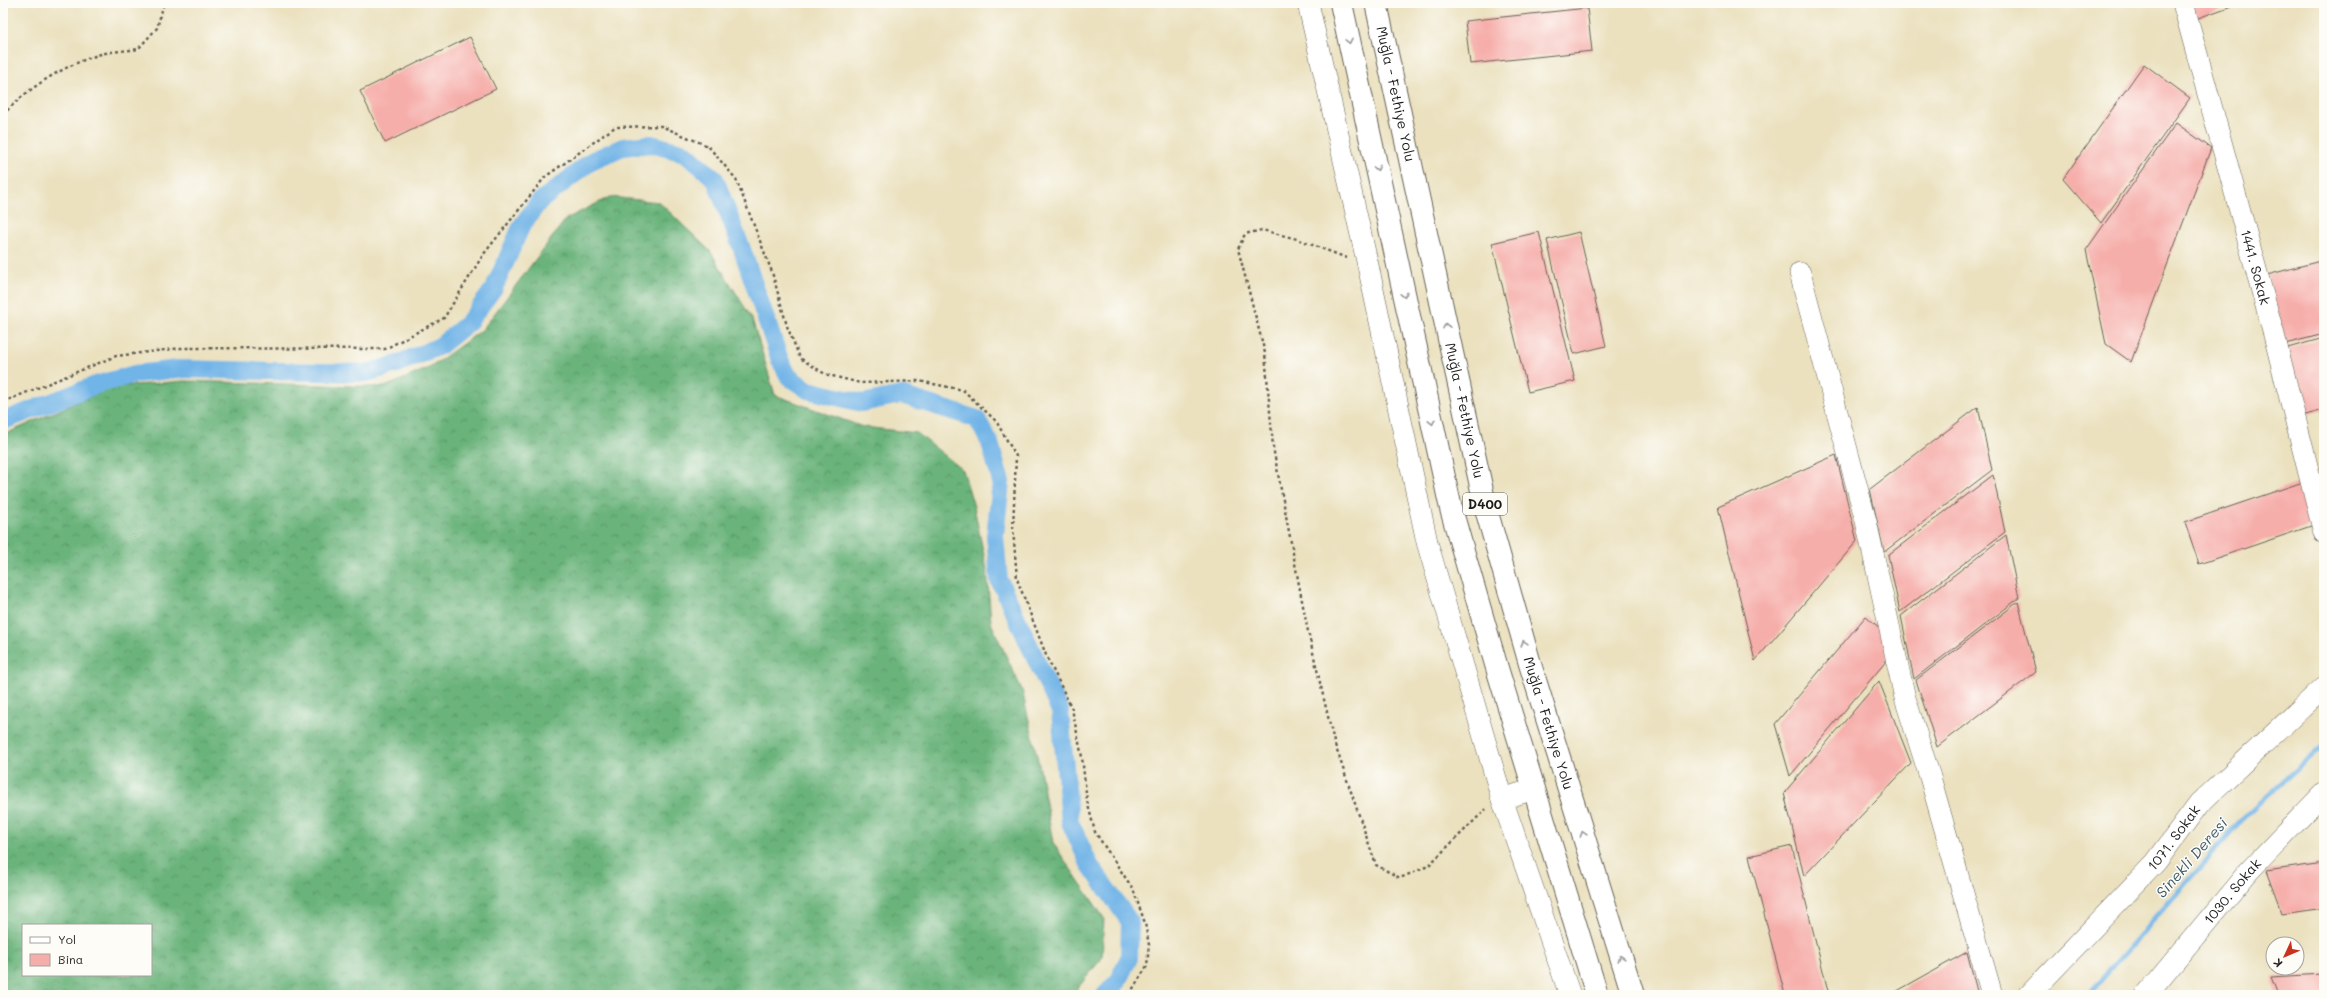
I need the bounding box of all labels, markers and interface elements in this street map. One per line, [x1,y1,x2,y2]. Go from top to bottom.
street label: Muğla - Fethiye Yolu [1372,24,1420,163]
one-way arrow [1345,38,1353,44]
one-way arrow [1372,165,1380,171]
street label: 1441. Sokak [2237,227,2275,307]
one-way arrow [1399,291,1408,298]
one-way arrow [1443,323,1451,329]
street label: Muğla - Fethiye Yolu [1441,341,1489,480]
one-way arrow [1428,419,1436,425]
road number: D400 [1463,493,1507,515]
one-way arrow [1520,639,1529,646]
street label: Muğla - Fethiye Yolu [1519,655,1579,792]
street label: 1071. Sokak [2143,801,2204,874]
water label: Sinekli Deresi [2151,813,2232,902]
one-way arrow [1579,830,1588,837]
street label: 1030. Sokak [2199,854,2265,928]
legend [22,924,152,976]
text: Yol [58,931,76,947]
north arrow [2265,936,2305,976]
text: Bina [58,951,83,967]
one-way arrow [1618,954,1626,961]
text: K [2270,955,2285,971]

